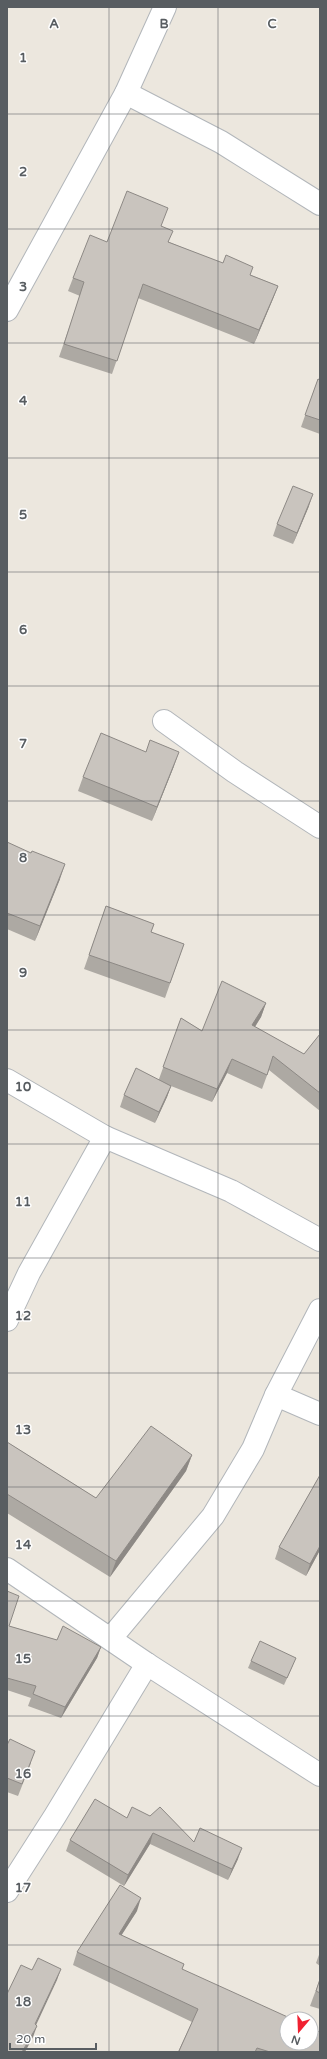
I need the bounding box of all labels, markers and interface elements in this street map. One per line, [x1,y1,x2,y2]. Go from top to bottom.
text: A [49,16,59,32]
text: B [159,16,169,32]
text: C [267,16,277,32]
text: 1 [19,50,27,66]
text: 2 [19,164,27,180]
text: 3 [19,279,27,295]
text: 4 [19,393,28,409]
text: 5 [19,507,27,523]
text: 6 [19,622,27,638]
text: 7 [19,736,27,752]
text: 8 [19,850,27,866]
text: 9 [19,965,27,981]
text: 10 [15,1079,31,1095]
text: 11 [15,1194,31,1210]
text: 12 [15,1308,31,1324]
text: 13 [15,1422,31,1438]
text: 14 [15,1537,32,1553]
text: 15 [15,1651,31,1667]
text: 16 [15,1766,31,1782]
text: 17 [15,1880,31,1896]
text: 18 [15,1994,31,2010]
north arrow [279,2011,319,2051]
scale bar [10,2025,96,2051]
text: 20 m [16,2032,45,2046]
text: N [290,2032,302,2048]

